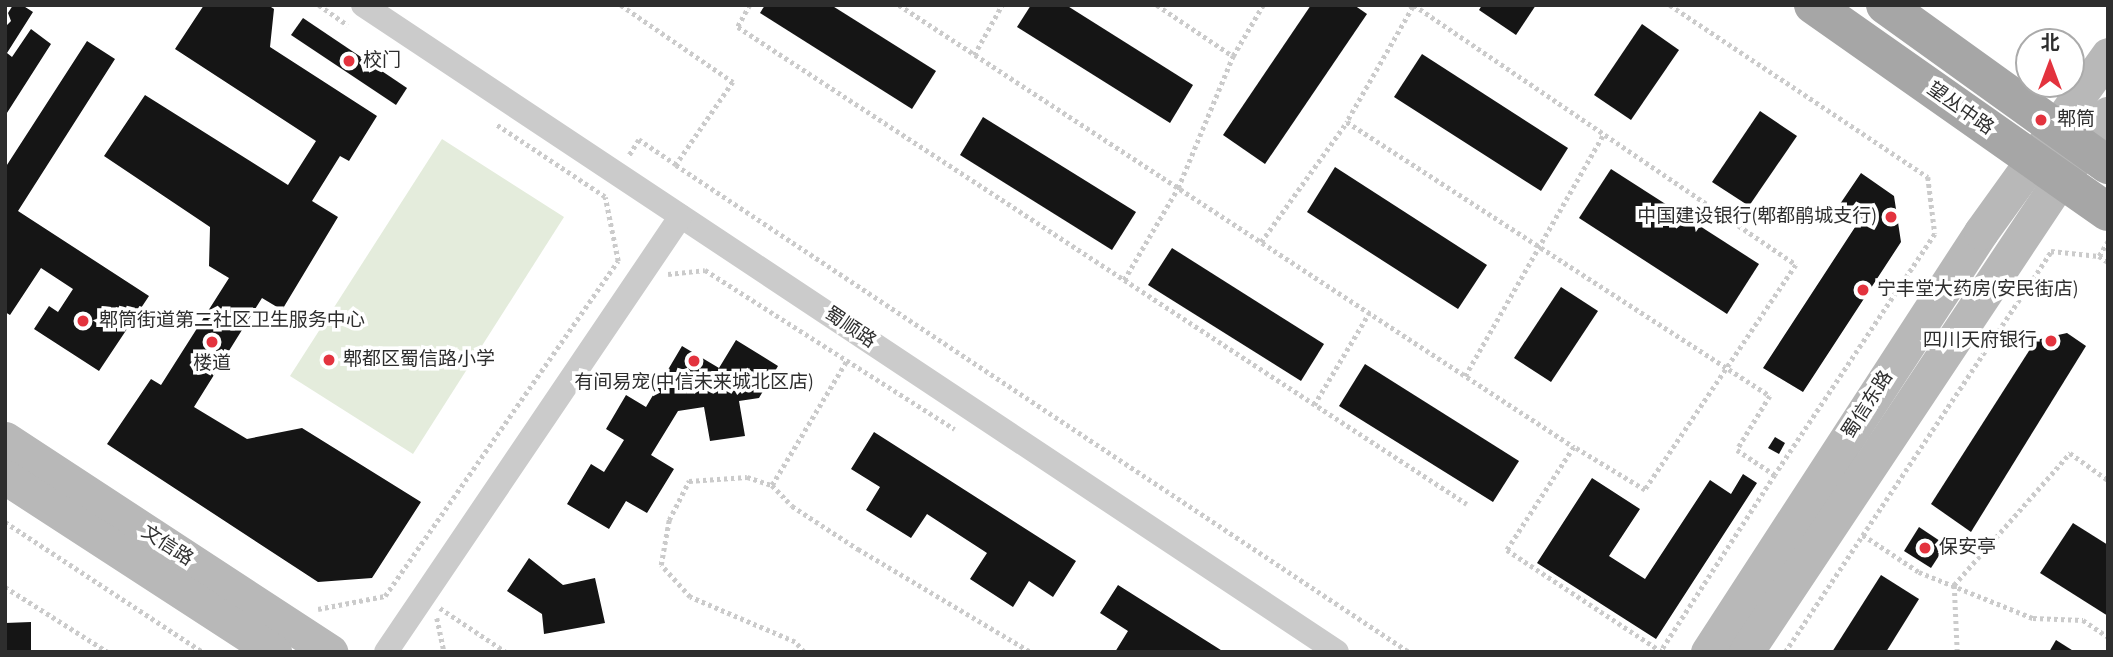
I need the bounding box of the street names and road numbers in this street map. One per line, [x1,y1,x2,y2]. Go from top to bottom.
street label: 望丛中路 [1922,78,1998,140]
street label: 蜀顺路 [820,303,880,353]
street label: 蜀信东路 [1838,367,1898,443]
street label: 文信路 [137,521,197,571]

